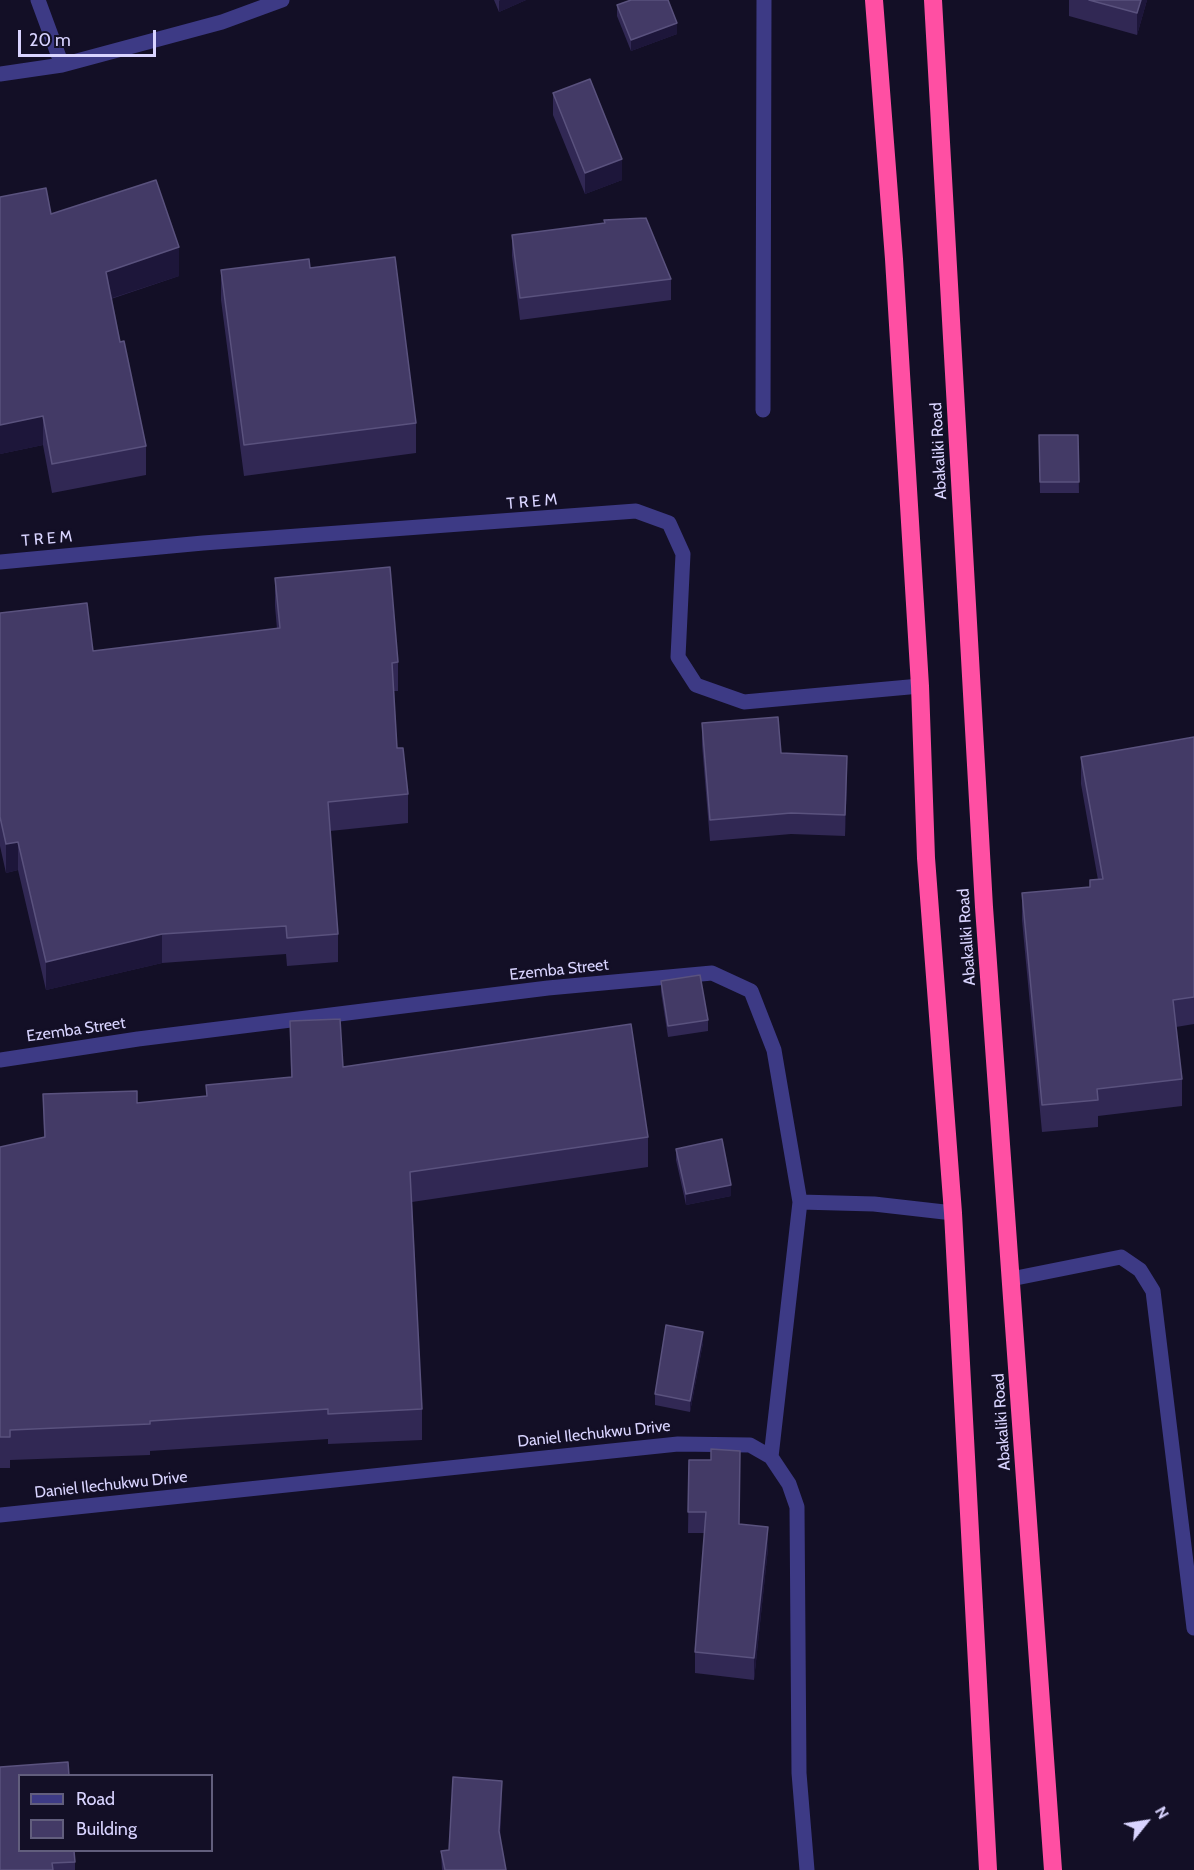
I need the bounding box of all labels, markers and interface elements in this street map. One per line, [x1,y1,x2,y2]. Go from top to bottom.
scale bar [21,18,159,56]
text: 20 m [29,29,71,51]
street label: Abakaliki Road [927,402,951,500]
street label: T R E M [506,490,558,514]
street label: T R E M [21,527,73,551]
street label: Abakaliki Road [954,888,980,986]
street label: Ezemba Street [508,955,610,985]
street label: Ezemba Street [25,1014,127,1046]
street label: Abakaliki Road [989,1373,1015,1471]
street label: Daniel Ilechukwu Drive [516,1416,672,1452]
street label: Daniel Ilechukwu Drive [33,1467,189,1503]
legend [18,1774,213,1852]
text: Road [76,1788,115,1810]
north arrow [1116,1792,1176,1852]
text: N [1151,1803,1173,1822]
text: Building [76,1818,137,1840]

